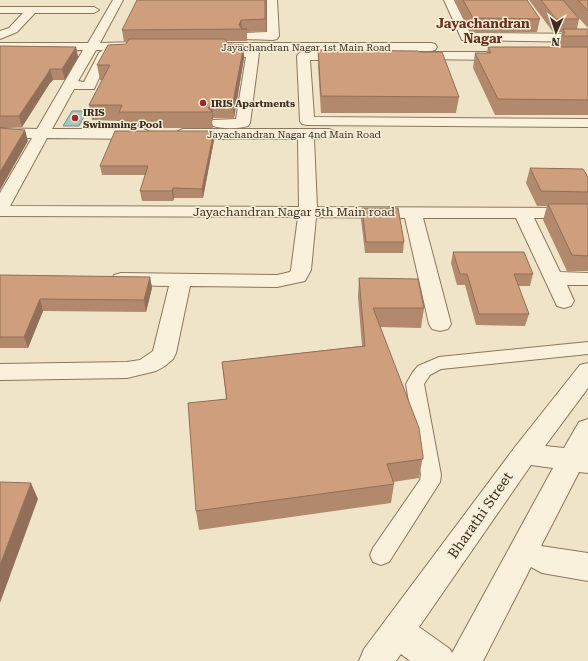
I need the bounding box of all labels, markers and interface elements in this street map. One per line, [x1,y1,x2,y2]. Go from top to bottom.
north arrow [536,12,576,52]
district label: Jayachandran Nagar [436,16,530,46]
text: N [550,35,560,48]
street label: Jayachandran Nagar 1st Main Road [221,42,391,53]
marker: IRIS Apartments [198,98,208,108]
place label: IRIS Apartments [211,98,295,109]
place label: IRIS Swimming Pool [83,107,163,130]
marker: IRIS Swimming Pool [70,113,80,123]
street label: Jayachandran Nagar 4nd Main Road [207,129,381,140]
street label: Jayachandran Nagar 5th Main road [193,205,395,219]
street label: Bharathi Street [444,469,516,561]

